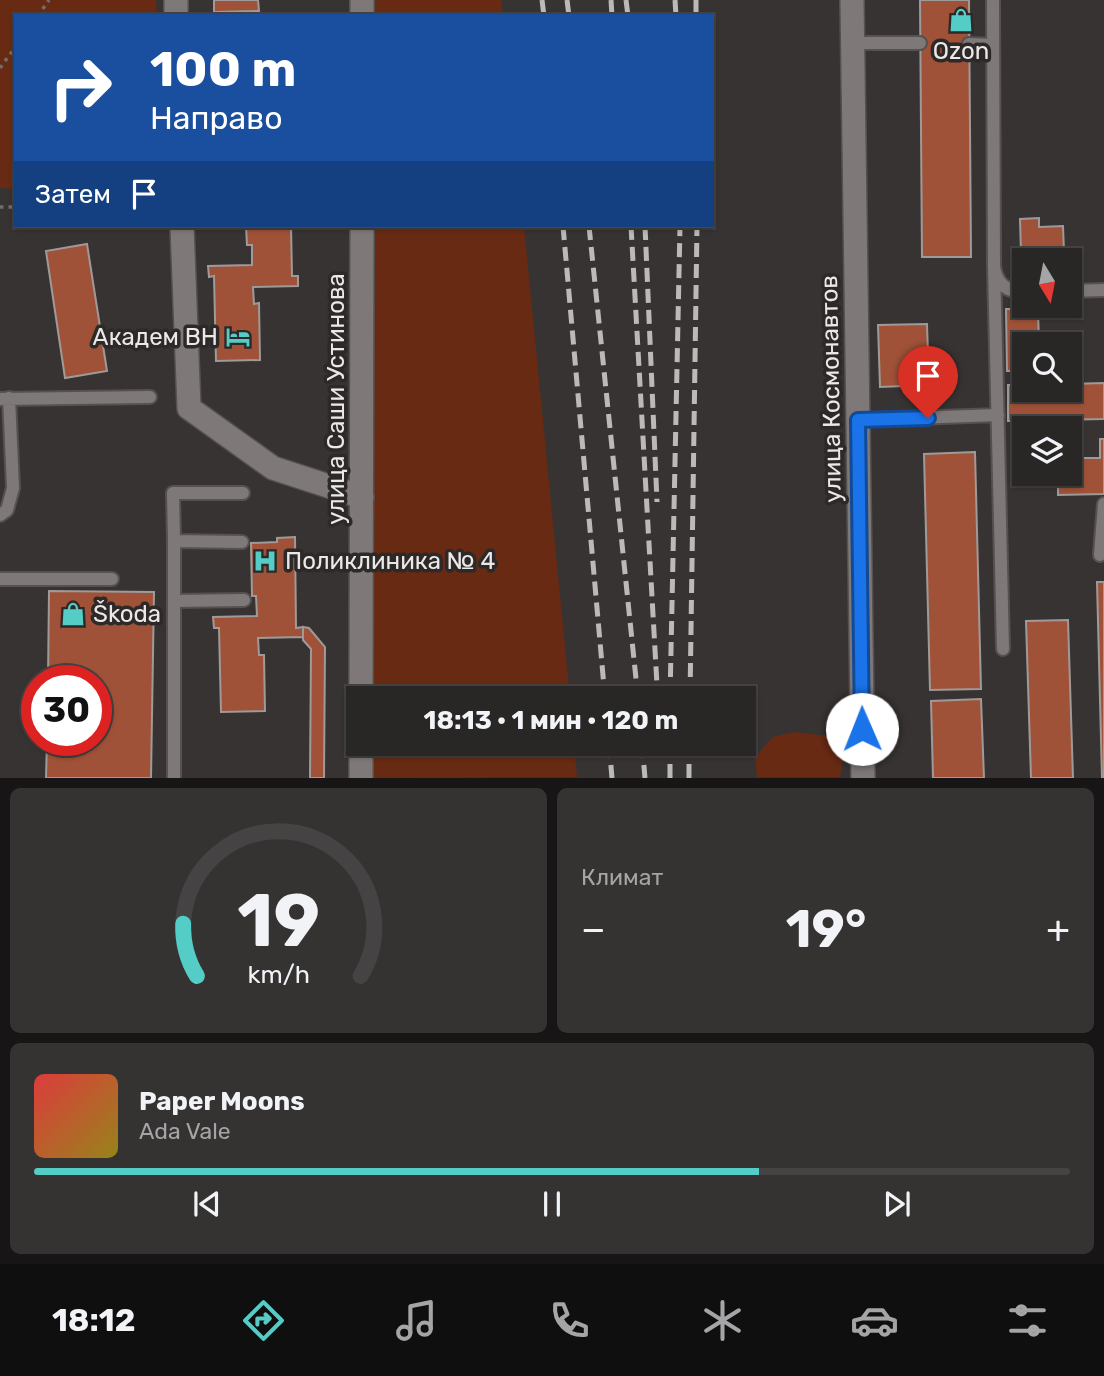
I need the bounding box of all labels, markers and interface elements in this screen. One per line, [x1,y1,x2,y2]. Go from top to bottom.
shop icon: Ozon [947,6,975,34]
place label: Ozon [933,37,989,65]
text: 100 m [150,40,296,98]
icon: right [35,42,126,133]
text: Направо [150,99,283,137]
icon: arrive [125,175,163,213]
text: Затем [35,179,111,210]
north arrow [1012,248,1082,318]
map controls [1012,248,1082,486]
street label: улица Саши Устинова [322,273,350,525]
street label: улица Космонавтов [815,275,847,503]
place label: Академ ВН [93,323,218,351]
hotel icon: Академ ВН [224,323,252,351]
button: search [1012,332,1082,402]
pin [898,346,958,418]
icon: arrive [909,357,947,395]
button: layers [1012,416,1082,486]
hospital icon: Поликлиника № 4 [251,547,279,575]
place label: Поликлиника № 4 [285,547,495,575]
shop icon: Škoda [59,600,87,628]
place label: Škoda [93,600,161,628]
speed limit sign: 30 [21,665,112,756]
position arrow [825,692,899,766]
text: 18:13 · 1 мин · 120 m [424,705,678,736]
text: Климат [581,863,663,891]
text: 19 [237,879,320,965]
text: 19° [786,898,866,960]
text: − [581,906,606,952]
text: + [1046,906,1070,952]
text: km/h [247,960,310,989]
text: Paper Moons [139,1086,305,1117]
text: Ada Vale [139,1117,231,1145]
icon: previous [188,1185,226,1223]
icon: pause [533,1185,571,1223]
icon: next [878,1185,916,1223]
icon: directions [239,1296,288,1345]
icon: music [392,1296,441,1345]
icon: phone [545,1296,594,1345]
icon: climate [698,1296,747,1345]
icon: car [850,1296,899,1345]
icon: filters [1003,1296,1052,1345]
text: 18:12 [52,1301,136,1339]

